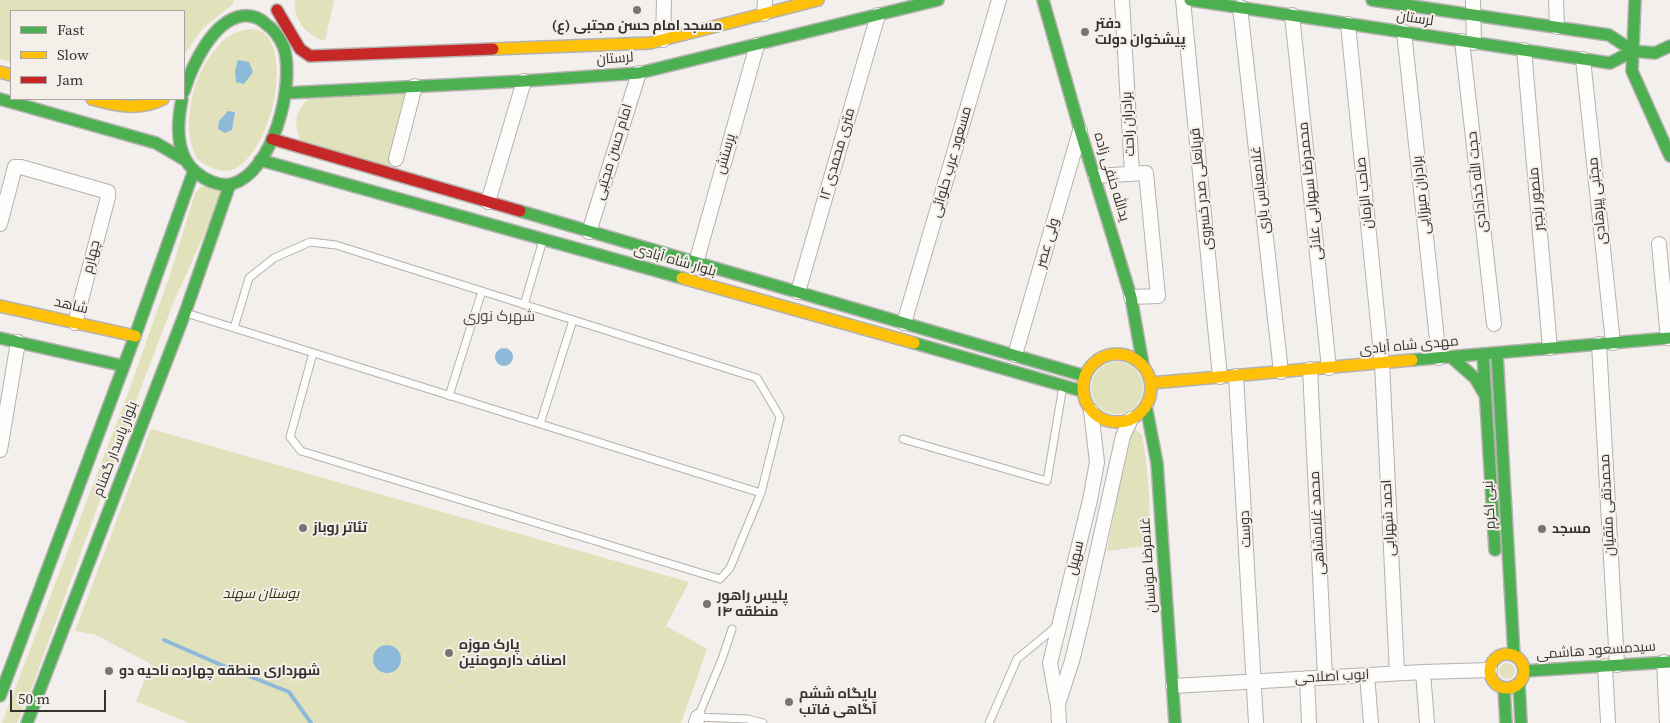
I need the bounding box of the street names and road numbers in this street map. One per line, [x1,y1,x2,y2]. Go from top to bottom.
street label: لرستان [1395,8,1435,30]
street label: لرستان [596,49,634,69]
street label: برادران راحت [1119,91,1139,157]
street label: امام حسن مجتبی [591,102,637,202]
street label: مسعود عرب حلوائی [928,104,976,220]
street label: ۱۲ متری محمدی [817,106,859,202]
street label: محمدرضا سهرابی علائی [1295,121,1327,261]
street label: قربانعلی صدر خسروی [1187,127,1217,251]
street label: یدالله حنفی زاده [1090,131,1132,223]
street label: حجت الله خدادادی [1464,131,1492,233]
street label: پرستش [712,132,740,176]
street label: غلامعباس یاری [1248,145,1274,235]
street label: برادران میرزایی [1409,155,1435,235]
street label: صاحب الزمان [1353,156,1377,230]
street label: مجتبی پیرهادی [1585,156,1611,246]
street label: منصور رنجبر [1526,166,1548,232]
street label: ولی عصر [1033,216,1063,270]
street label: چهارم [80,239,104,275]
street label: بلوار شاه آبادی [632,241,718,281]
street label: شاهد [52,294,90,318]
street label: مهدی شاه آبادی [1359,333,1459,359]
street label: بلوار پاسدار گمنام [90,399,142,499]
street label: محمدتقی متقیان [1597,453,1619,557]
street label: محمد غلامشاهی [1307,471,1329,575]
street label: احمد شهرابی [1379,479,1399,557]
street label: نبی اکرم [1480,480,1500,530]
street label: دوست [1237,510,1255,548]
street label: غلامرضا مونسان [1137,517,1161,613]
street label: سهیل [1064,539,1088,577]
street label: سیدمسعود هاشمی [1536,638,1656,664]
street label: ایوب اصلاحی [1294,667,1370,687]

